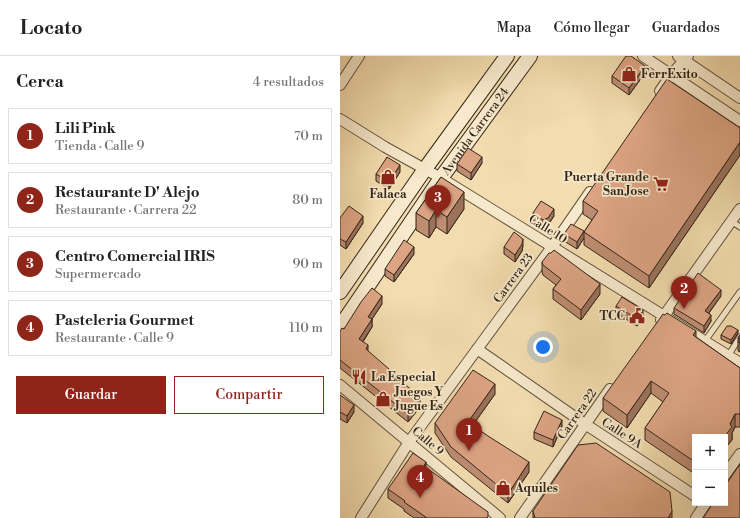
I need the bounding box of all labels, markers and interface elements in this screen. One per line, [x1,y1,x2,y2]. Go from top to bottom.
text: Locato [20,16,82,40]
text: Mapa [497,19,531,37]
text: Cómo llegar [553,19,630,37]
text: Guardados [652,19,720,37]
shop icon: FerrExito [620,65,638,83]
place label: FerrExito [641,67,698,82]
text: Cerca [16,71,64,93]
text: 4 resultados [253,74,324,90]
street label: Avenida Carrera 24 [438,85,513,179]
text: Lili Pink [55,119,116,138]
text: 1 [27,128,33,144]
text: 70 m [294,128,323,144]
text: Tienda · Calle 9 [55,138,144,154]
shop icon: Falaca [379,168,397,186]
place label: Puerta Grande San Jose [564,170,650,199]
supermarket icon: Puerta Grande San Jose [652,175,670,193]
text: Restaurante D' Alejo [55,183,199,202]
pin: 3 [425,185,451,218]
place label: Falaca [369,187,407,202]
text: 2 [26,192,34,208]
text: 80 m [292,192,323,208]
text: Restaurante · Carrera 22 [55,202,197,218]
street label: Calle 10 [526,212,570,247]
text: Centro Comercial IRIS [55,247,215,266]
street label: Carrera 23 [490,250,537,306]
text: 3 [26,256,34,272]
text: 90 m [292,256,323,272]
text: Supermercado [55,266,141,282]
pin: 2 [671,276,697,309]
public building icon: TCC [628,307,646,325]
place label: TCC [599,309,625,324]
text: Pasteleria Gourmet [55,311,194,330]
text: 4 [26,320,34,336]
text: 110 m [289,320,323,336]
text: Restaurante · Calle 9 [55,330,174,346]
your location [533,337,553,357]
restaurant icon: La Especial [350,368,368,386]
place label: La Especial [371,370,436,385]
button: Guardar [16,376,166,414]
button: Compartir [174,376,324,414]
place label: Juegos Y Jugue Es [393,385,444,414]
street label: Carrera 22 [555,386,600,442]
shop icon: Juegos Y Jugue Es [374,390,392,408]
street label: Calle 9A [599,415,646,453]
pin: 1 [456,418,482,451]
street label: Calle 9 [409,424,447,459]
map controls [692,434,728,506]
button: + [692,434,728,470]
pin: 4 [407,465,433,498]
button: − [692,470,728,506]
shop icon: Aquiles [494,479,512,497]
place label: Aquiles [514,481,558,496]

